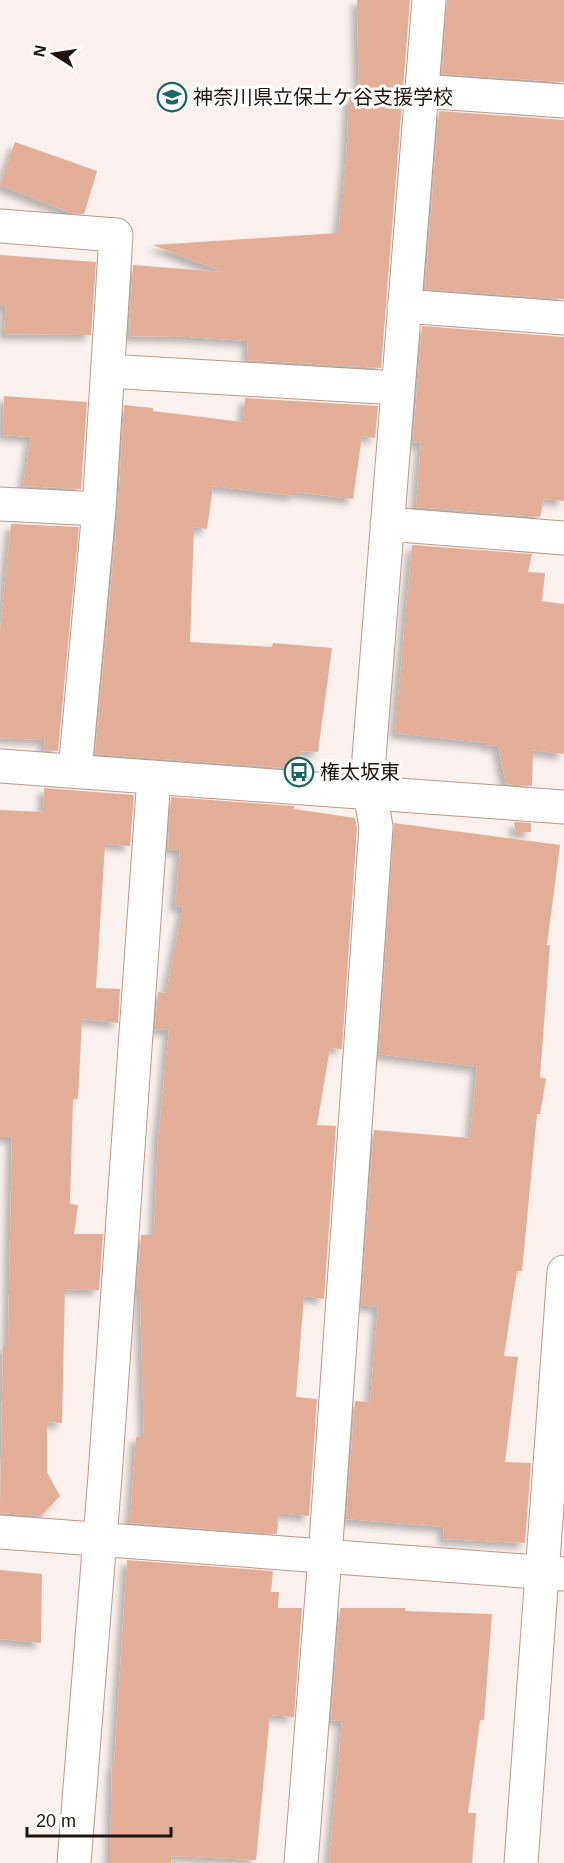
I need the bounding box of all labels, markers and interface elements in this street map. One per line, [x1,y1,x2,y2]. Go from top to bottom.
north arrow [24,24,84,84]
text: N [30,44,49,58]
school or university icon: 神奈川県立保土ケ谷支援学校 [156,81,188,113]
place label: 神奈川県立保土ケ谷支援学校 [193,86,453,108]
bus stop icon: 権太坂東 [283,756,315,788]
place label: 権太坂東 [320,761,400,783]
scale bar [27,1800,171,1838]
text: 20 m [36,1811,76,1831]

